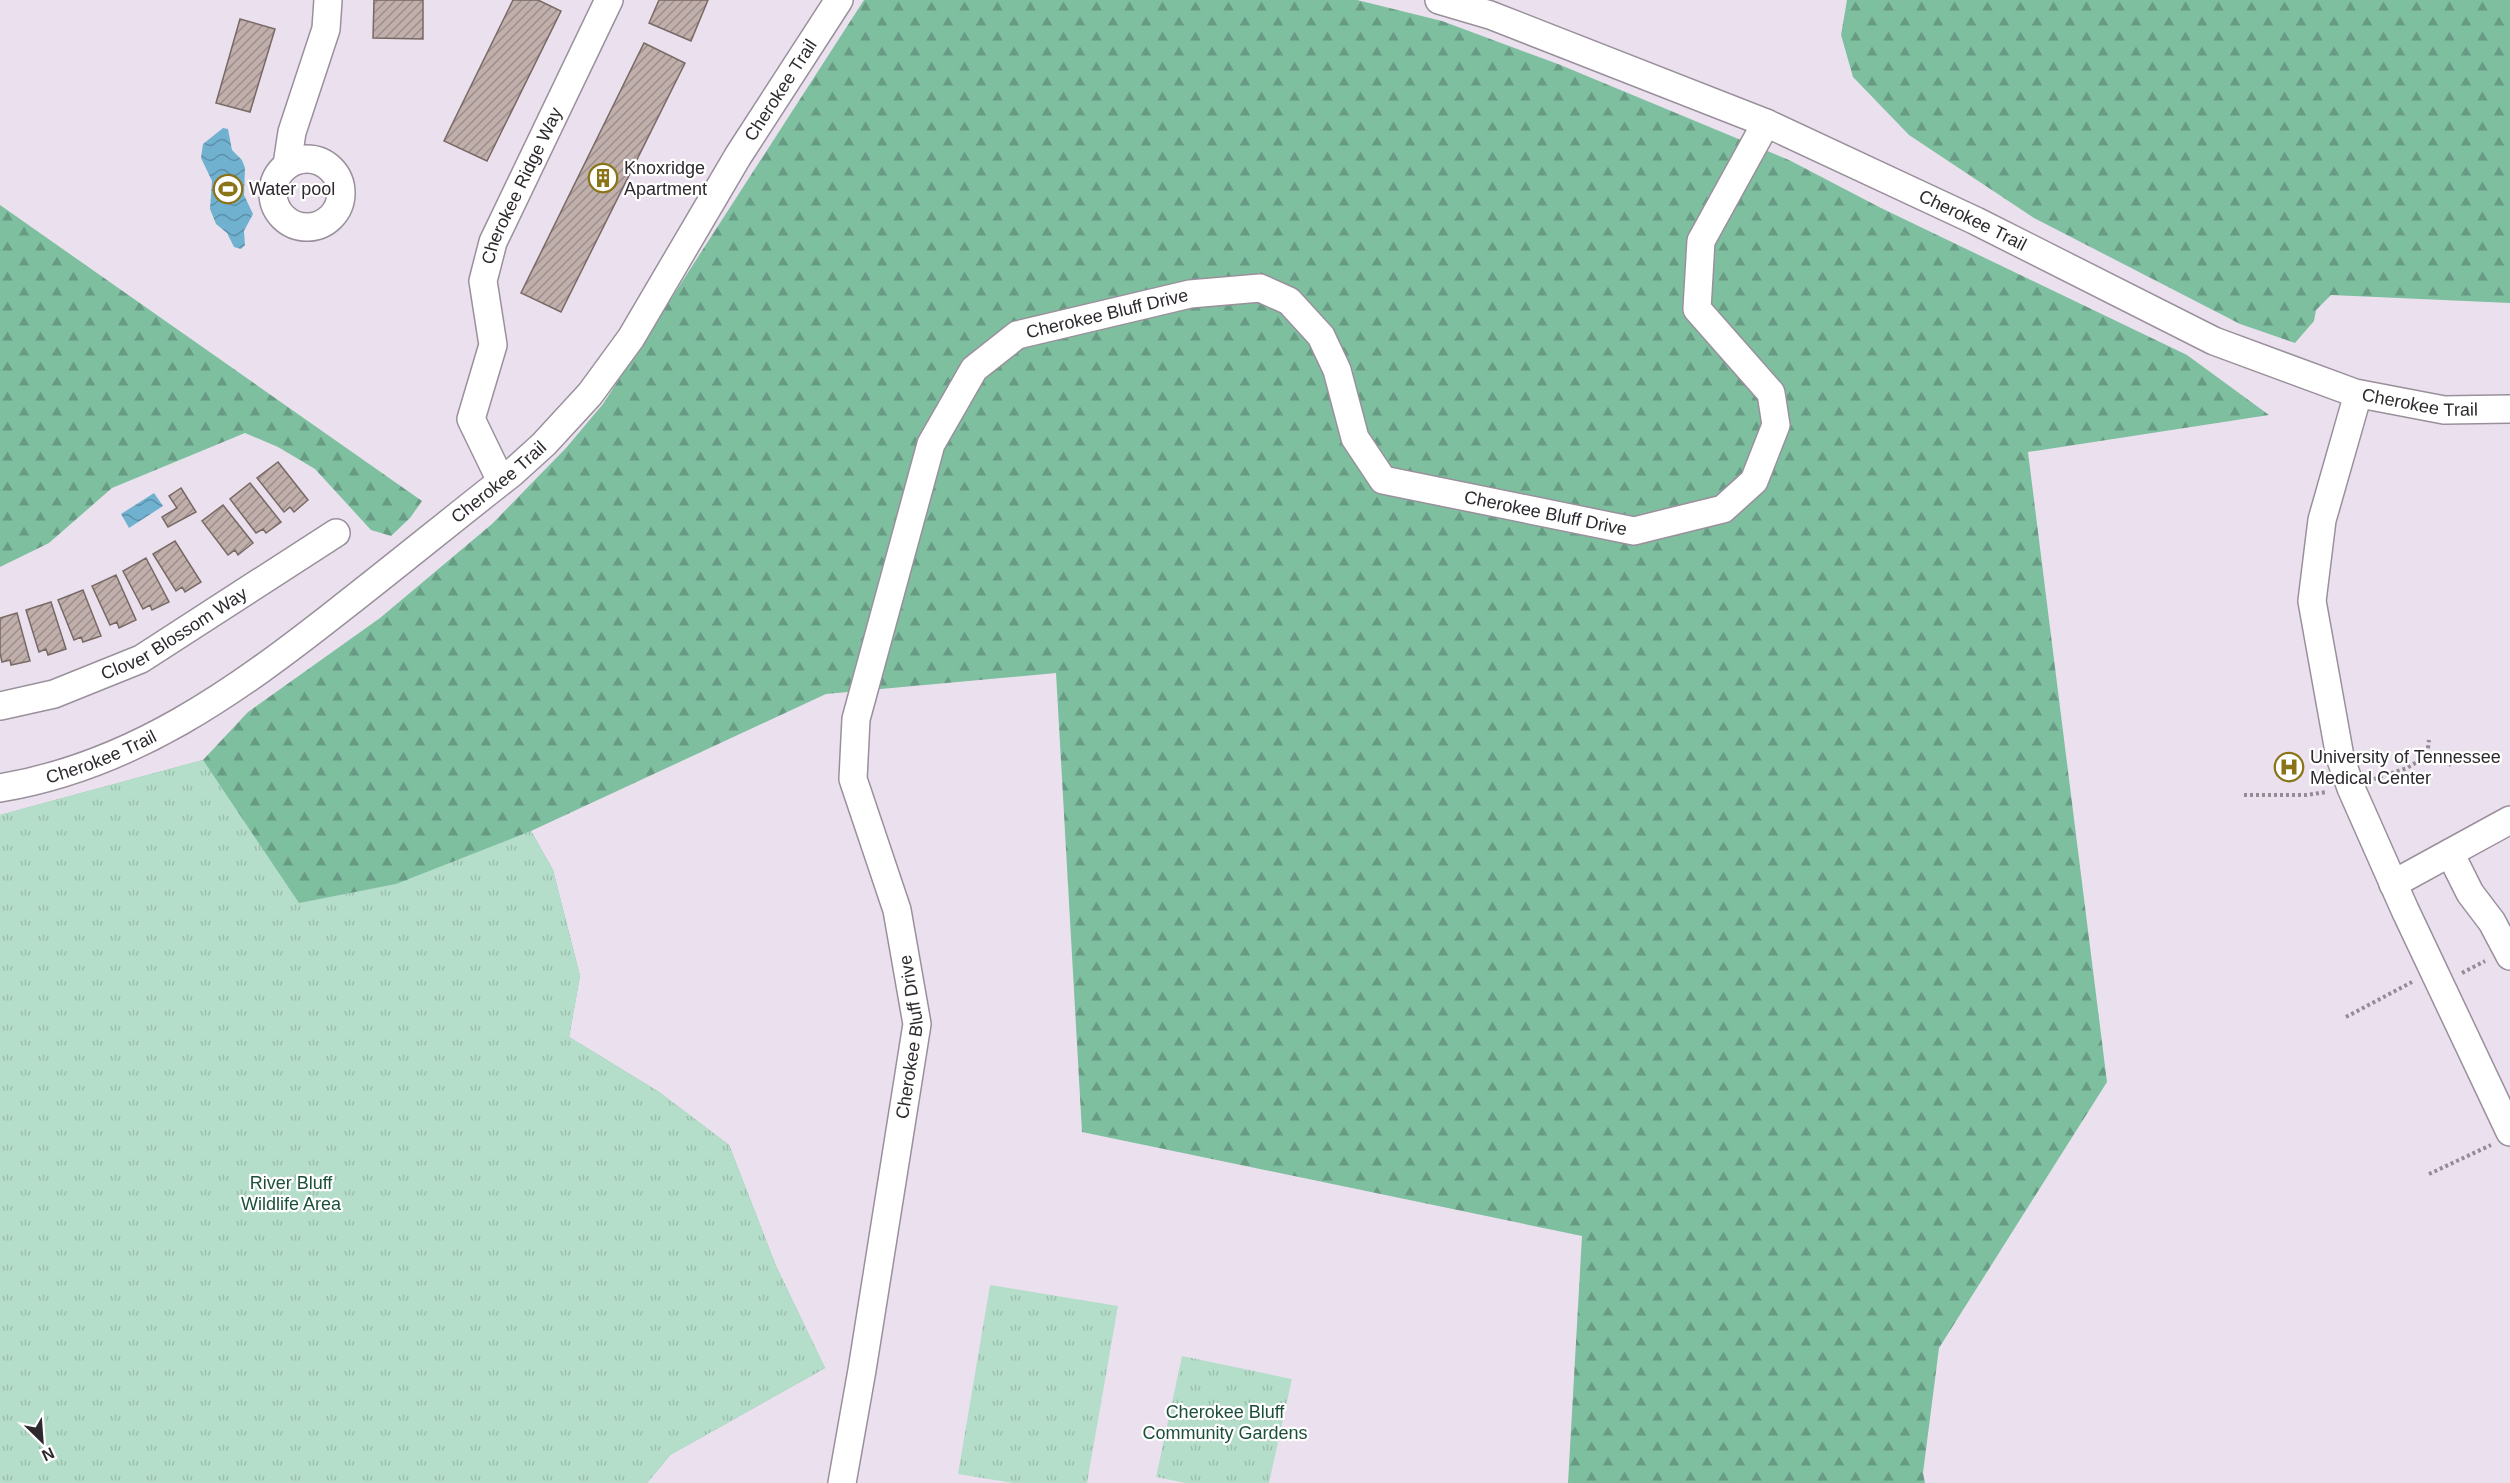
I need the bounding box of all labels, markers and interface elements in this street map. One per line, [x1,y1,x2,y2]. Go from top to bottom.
street label: Cherokee Trail [740,36,821,145]
street label: Cherokee Ridge Way [478,104,566,266]
place label: Knoxridge Apartment [624,158,707,199]
building icon: Knoxridge Apartment [587,162,619,194]
sports icon: Water pool [212,173,244,205]
place label: Water pool [249,179,335,199]
street label: Cherokee Trail [1916,186,2030,255]
street label: Cherokee Bluff Drive [1024,285,1190,343]
street label: Cherokee Trail [2360,385,2478,420]
street label: Cherokee Trail [447,437,550,527]
street label: Cherokee Bluff Drive [1462,487,1629,539]
street label: Clover Blossom Way [98,583,251,684]
street label: Cherokee Trail [44,726,160,788]
place label: University of Tennessee Medical Center [2310,747,2501,788]
hospital icon: University of Tennessee Medical Center [2273,751,2305,783]
street label: Cherokee Bluff Drive [892,953,927,1120]
park label: River Bluff Wildlife Area [241,1173,342,1214]
park label: Cherokee Bluff Community Gardens [1142,1402,1308,1443]
north arrow [12,1411,72,1471]
text: N [39,1444,57,1464]

